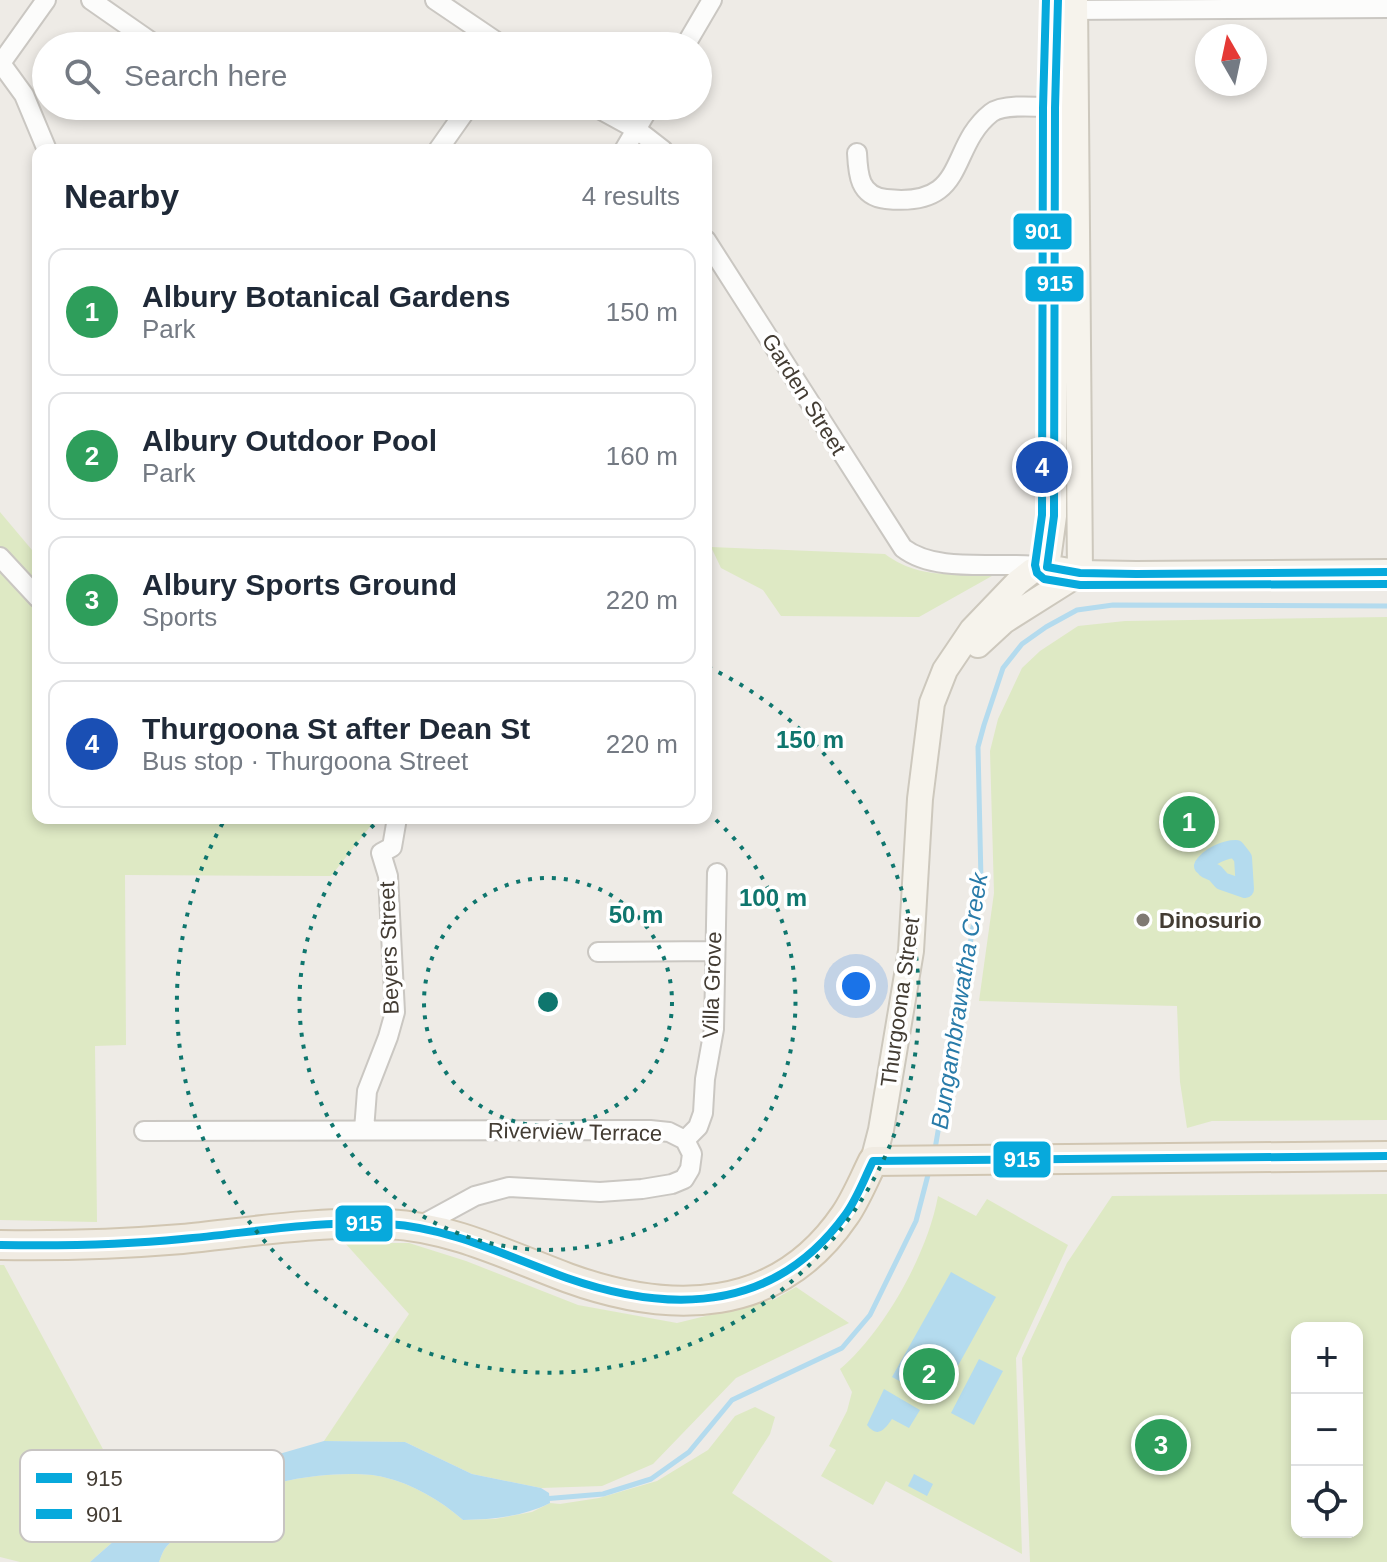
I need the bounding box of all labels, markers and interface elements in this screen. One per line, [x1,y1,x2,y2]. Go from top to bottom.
north arrow [1195,24,1267,96]
search box [32,32,712,120]
icon: search [60,54,104,98]
text: Search here [124,59,287,92]
text: Nearby [64,177,179,215]
text: 4 results [582,181,680,211]
line badge: 901 [1012,212,1073,251]
text: 901 [1025,219,1061,244]
line badge: 915 [1024,265,1085,303]
text: 915 [1037,271,1073,296]
text: Albury Botanical Gardens [142,280,510,313]
text: 1 [85,297,99,327]
text: 150 m [606,297,678,327]
text: Park [142,314,195,344]
street label: Garden Street [757,329,851,459]
text: Albury Outdoor Pool [142,424,437,457]
pin: 4 [1016,437,1068,497]
text: 2 [85,441,99,471]
text: 160 m [606,441,678,471]
text: Park [142,458,195,488]
text: Albury Sports Ground [142,568,457,601]
text: 3 [85,585,99,615]
text: 220 m [606,585,678,615]
text: Sports [142,602,217,632]
text: Thurgoona St after Dean St [142,712,530,745]
text: 150 m [776,726,844,753]
text: 4 [85,729,99,759]
text: 220 m [606,729,678,759]
text: Bus stop · Thurgoona Street [142,746,468,776]
pin: 1 [1163,792,1215,852]
water label: Bungambrawatha Creek [925,869,993,1131]
street label: Beyers Street [374,881,404,1015]
text: 100 m [739,884,807,911]
text: 50 m [609,901,663,928]
place label: Dinosurio [1159,908,1262,933]
marker: Dinosurio [1134,911,1152,929]
street label: Thurgoona Street [876,915,924,1089]
street label: Villa Grove [698,931,726,1039]
your location [836,966,876,1006]
centre of rings [534,988,562,1016]
street label: Riverview Terrace [488,1118,662,1146]
line badge: 915 [992,1140,1052,1179]
text: 915 [1004,1147,1040,1172]
line badge: 915 [334,1204,394,1243]
text: 915 [346,1211,382,1236]
map controls [1291,1322,1363,1538]
button: + [1291,1322,1363,1394]
pin: 2 [903,1344,955,1404]
button: − [1291,1394,1363,1466]
pin: 3 [1135,1415,1187,1475]
legend [20,1450,284,1542]
text: 915 [86,1466,123,1491]
button: locate [1291,1466,1363,1538]
text: 901 [86,1502,123,1527]

